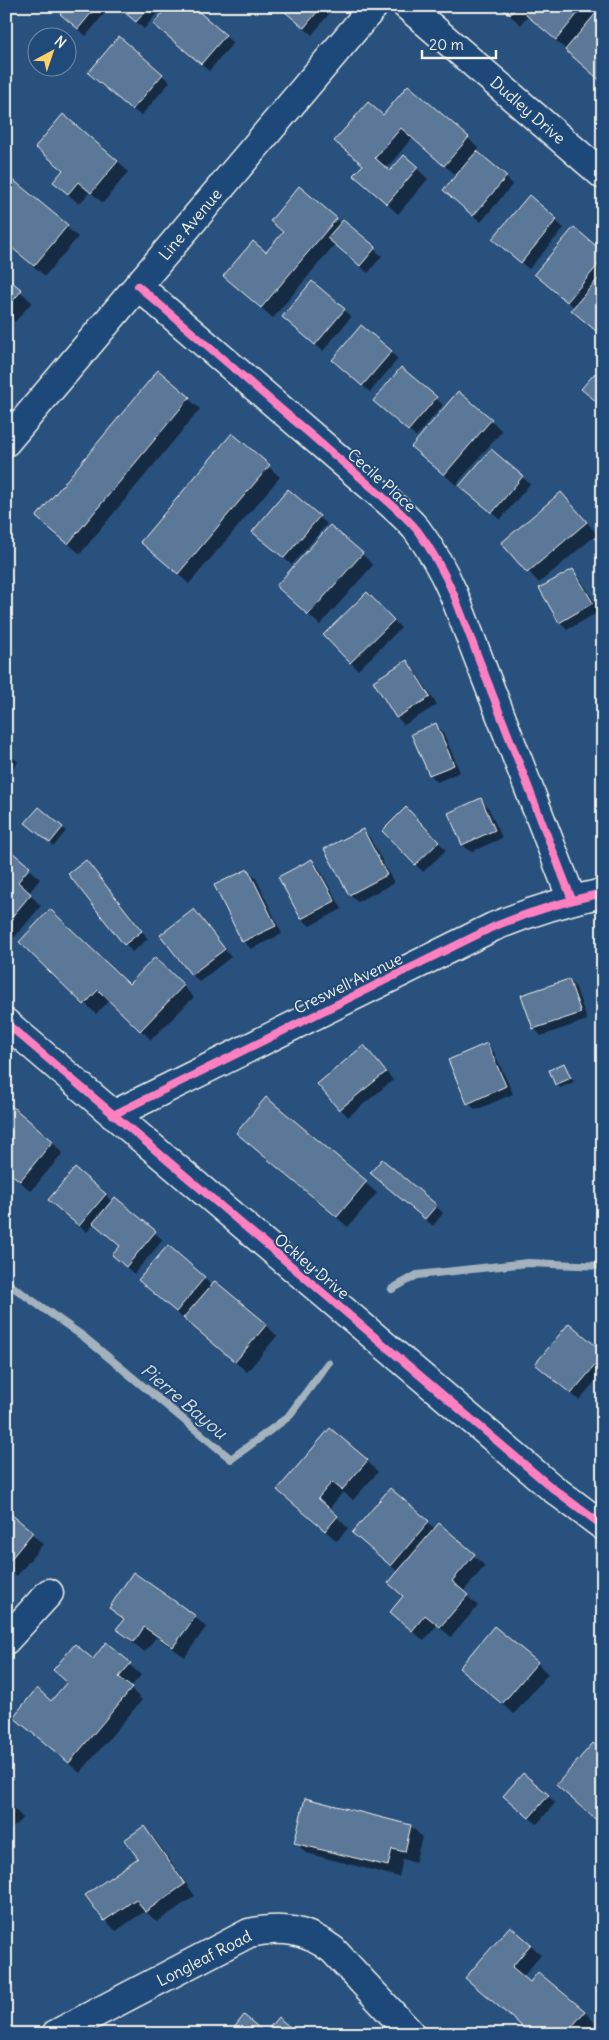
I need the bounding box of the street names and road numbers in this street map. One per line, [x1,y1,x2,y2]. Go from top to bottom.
street label: Dudley Drive [486,72,570,148]
street label: Line Avenue [154,184,226,264]
street label: Cecile Place [344,444,420,516]
street label: Creswell Avenue [290,948,406,1018]
street label: Ockley Drive [270,1229,354,1303]
street label: Longleaf Road [153,1926,255,1990]

